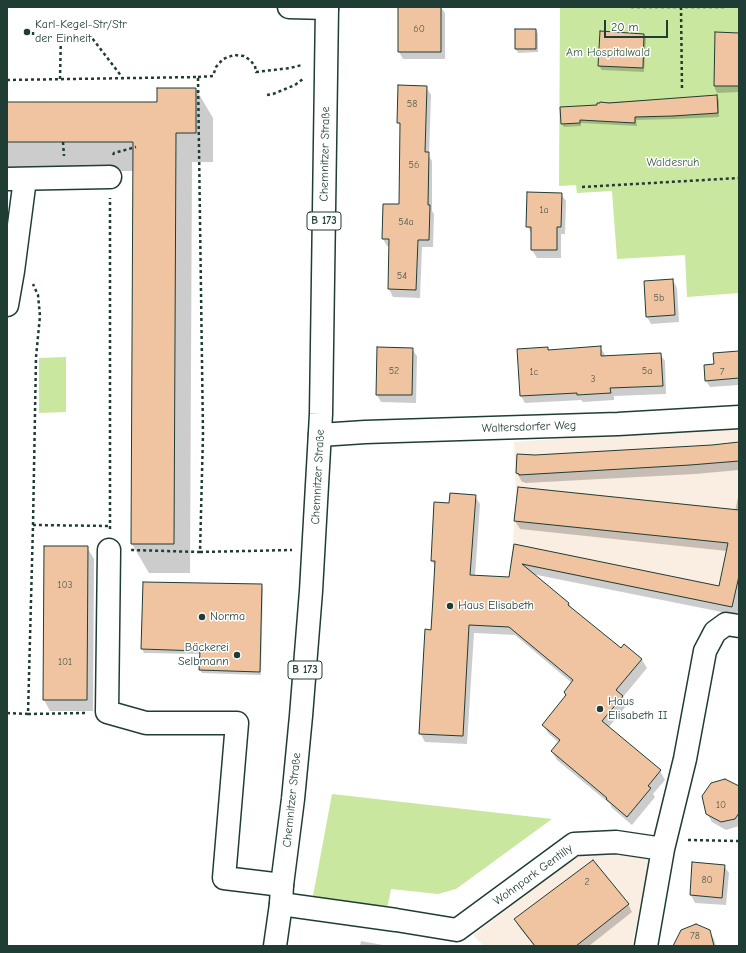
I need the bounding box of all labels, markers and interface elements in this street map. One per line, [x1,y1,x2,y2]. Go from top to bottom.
scale bar [606,12,670,38]
place label: Karl-Kegel-Str/Str der Einheit [35,18,127,46]
text: 20 m [611,20,639,34]
house number: 60 [413,23,425,35]
marker: Karl-Kegel-Str/Str der Einheit [22,27,32,37]
park label: Am Hospitalwald [566,46,650,60]
house number: 58 [407,98,417,110]
street label: Chemnitzer Straße [317,106,333,202]
park label: Waldesruh [646,156,700,170]
house number: 56 [409,159,419,171]
house number: 1a [539,204,549,216]
road number: B 173 [307,212,341,230]
house number: 54a [398,216,414,228]
house number: 54 [397,270,407,282]
house number: 5b [654,292,664,304]
house number: 52 [389,365,399,377]
house number: 5a [642,365,652,377]
house number: 1c [530,366,538,378]
house number: 7 [720,366,724,378]
house number: 3 [590,373,596,385]
street label: Waltersdorfer Weg [481,418,577,436]
street label: Chemnitzer Straße [308,429,328,525]
house number: 103 [57,579,73,591]
place label: Haus Elisabeth [458,599,534,613]
marker: Haus Elisabeth [445,601,455,611]
place label: Norma [210,610,245,624]
marker: Norma [197,612,207,622]
place label: Bäckerei Selbmann [178,641,229,669]
marker: Bäckerei Selbmann [232,650,242,660]
house number: 101 [58,656,72,668]
road number: B 173 [288,661,322,679]
place label: Haus Elisabeth II [608,695,667,723]
marker: Haus Elisabeth II [595,704,605,714]
street label: Chemnitzer Straße [280,752,304,848]
house number: 10 [716,799,726,811]
street label: Wohnpark Gentilly [491,841,575,909]
house number: 80 [701,874,713,886]
house number: 2 [584,876,590,888]
house number: 78 [690,930,700,942]

